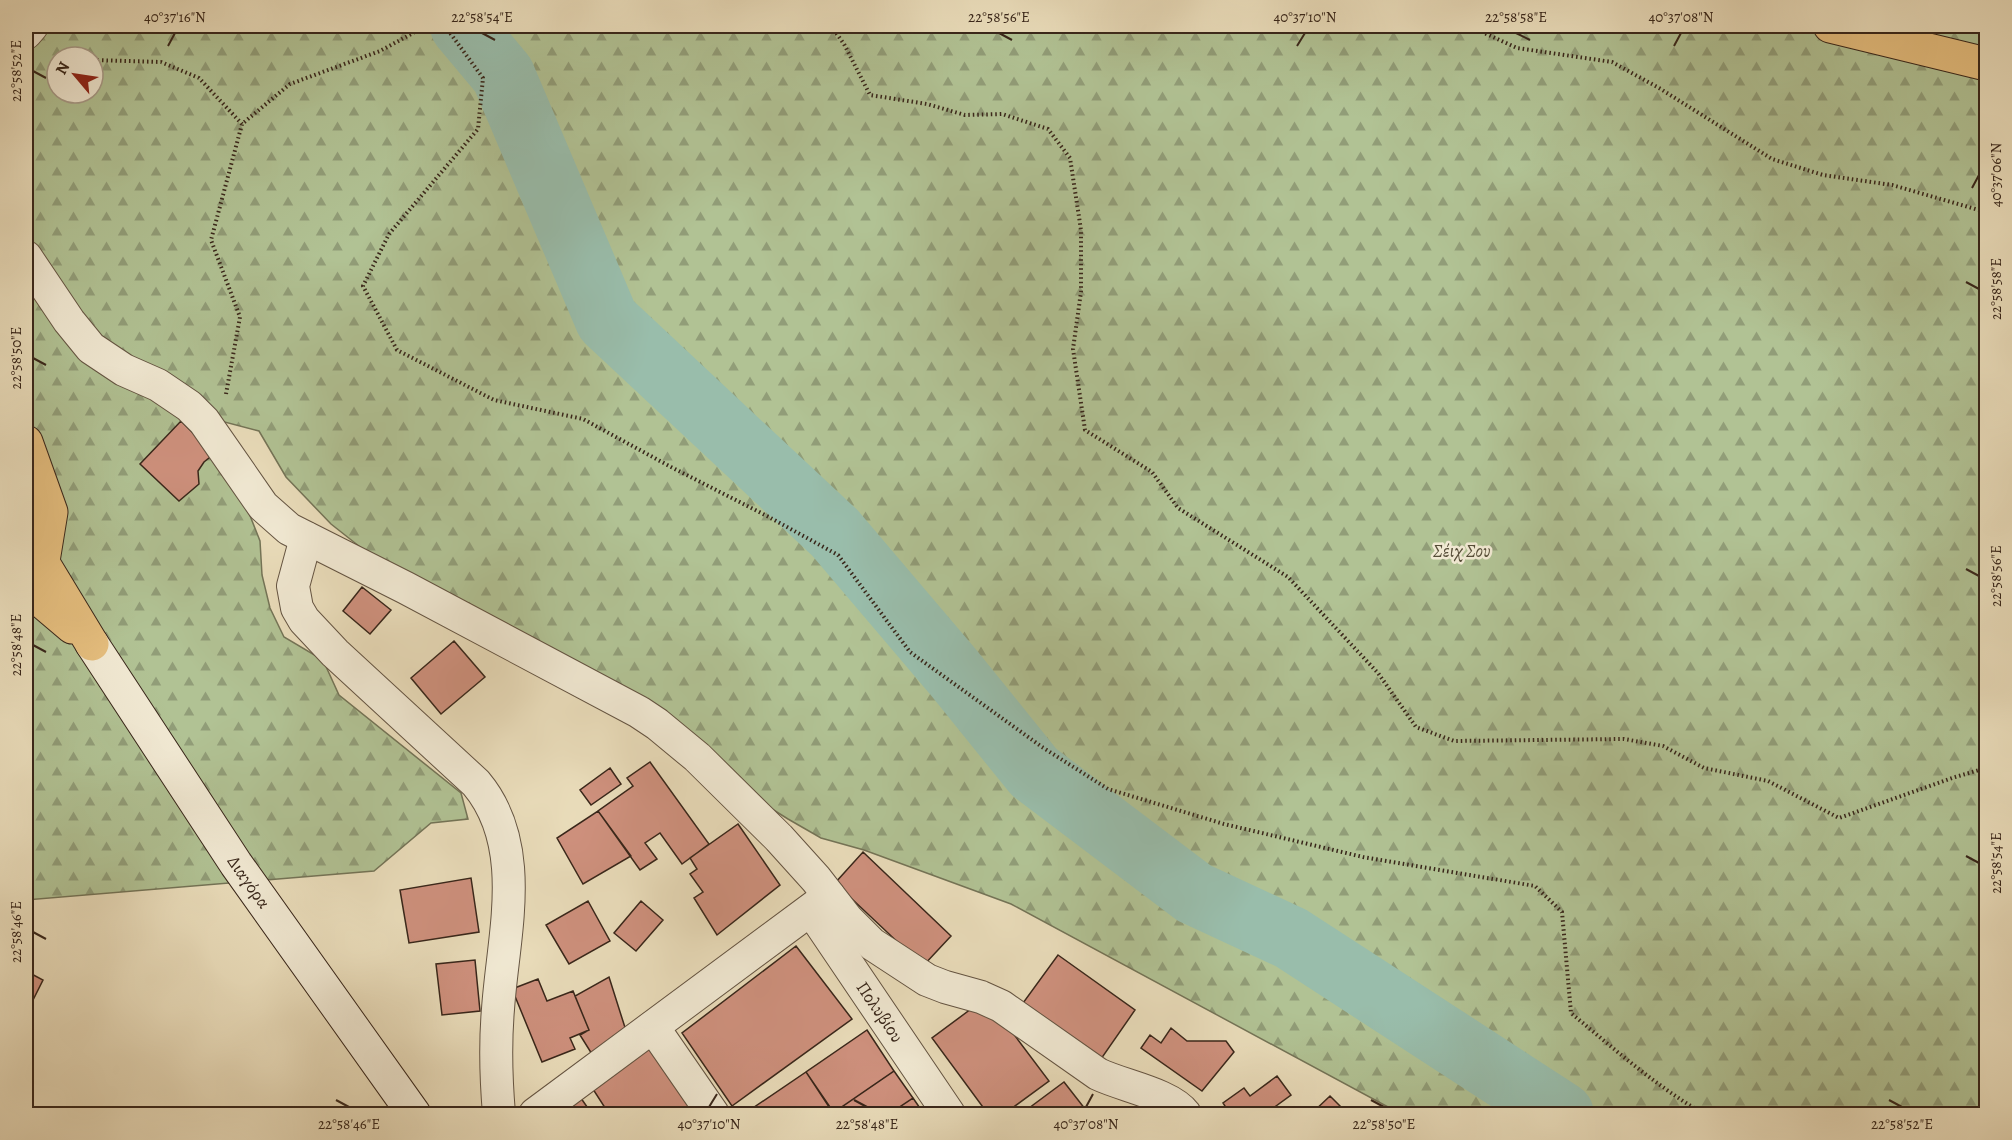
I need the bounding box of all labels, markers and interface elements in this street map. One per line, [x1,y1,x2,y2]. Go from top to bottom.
text: 40°37'16"N [144,7,206,27]
text: 22°58'54"E [451,7,513,27]
text: 22°58'56"E [968,7,1030,27]
text: 40°37'10"N [1274,7,1337,27]
text: 22°58'58"E [1485,7,1547,27]
text: 40°37'08"N [1648,7,1714,27]
text: 22°58'52"E [6,40,26,102]
north arrow [45,45,105,105]
text: N [50,57,75,79]
text: 40°37'06"N [1986,142,2006,207]
text: 22°58'58"E [1986,258,2006,320]
text: 22°58'50"E [6,327,26,389]
park label: Σέιχ Σου [1432,539,1491,563]
text: 22°58'56"E [1986,545,2006,607]
text: 22°58'48"E [6,614,26,676]
text: 22°58'54"E [1986,832,2006,894]
street label: Διαγόρα [222,851,276,914]
text: 22°58'46"E [6,901,26,963]
street label: Πολυβίου [851,977,909,1047]
text: 22°58'46"E [318,1114,380,1134]
text: 40°37'10"N [678,1114,741,1134]
text: 22°58'48"E [836,1114,898,1134]
text: 40°37'08"N [1053,1114,1119,1134]
text: 22°58'50"E [1353,1114,1415,1134]
text: 22°58'52"E [1871,1114,1933,1134]

